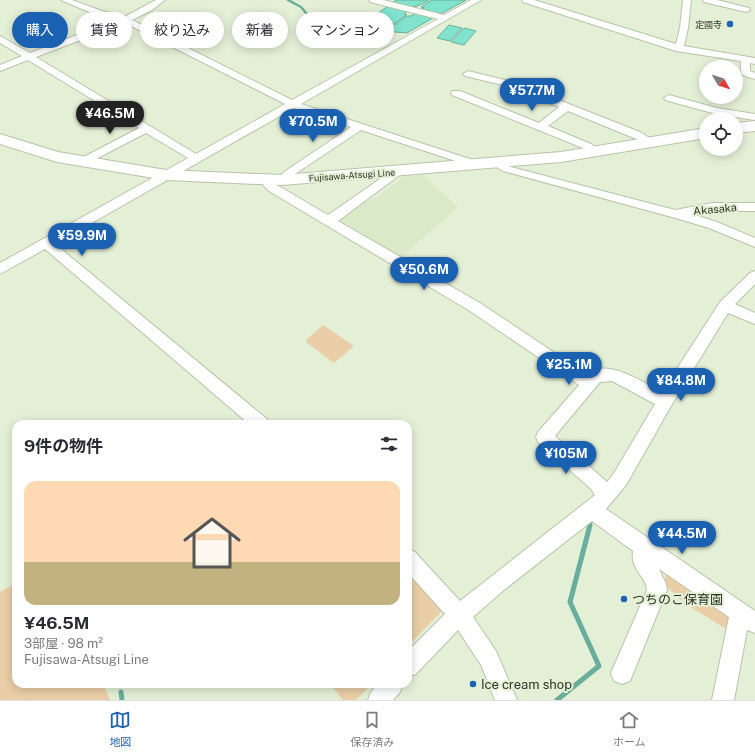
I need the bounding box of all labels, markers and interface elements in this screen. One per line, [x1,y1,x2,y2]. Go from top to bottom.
chip: 購入 [12,12,68,48]
chip: 賃貸 [76,12,132,48]
chip: 絞り込み [140,12,224,48]
chip: 新着 [232,12,288,48]
chip: マンション [296,12,394,48]
place label: 定國寺 [695,19,722,30]
marker: 定國寺 [725,19,735,29]
north arrow [699,60,743,104]
map controls [699,60,743,156]
pin: ¥57.7M [499,78,565,112]
text: ¥57.7M [509,83,555,98]
pin: ¥46.5M [77,101,143,135]
text: ¥46.5M [85,106,135,121]
pin: ¥70.5M [280,109,346,143]
button: locate [699,112,743,156]
text: ¥70.5M [288,114,338,129]
street label: Fujisawa-Atsugi Line [308,166,396,184]
street label: Akasaka [693,201,737,217]
pin: ¥59.9M [49,223,115,257]
text: ¥59.9M [57,228,107,243]
pin: ¥50.6M [391,257,457,291]
text: ¥50.6M [399,262,449,277]
pin: ¥25.1M [536,352,602,386]
text: ¥25.1M [546,357,592,372]
pin: ¥84.8M [648,368,714,402]
text: ¥84.8M [656,373,706,388]
icon: filters [378,433,400,455]
text: 9件の物件 [24,436,103,456]
pin: ¥105M [538,441,594,475]
text: ¥105M [544,446,588,461]
icon: home [176,507,248,579]
pin: ¥44.5M [649,521,715,555]
text: ¥44.5M [657,526,707,541]
place label: つちのこ保育園 [632,592,723,607]
marker: つちのこ保育園 [619,594,629,604]
text: ¥46.5M [24,613,89,633]
text: 3部屋 · 98 m² [24,636,103,651]
text: Fujisawa-Atsugi Line [24,652,149,667]
place label: Ice cream shop [481,677,572,692]
marker: Ice cream shop [468,679,478,689]
tab: 地図 [109,709,131,749]
tab: 保存済み [350,709,394,749]
tab: ホーム [613,709,646,749]

